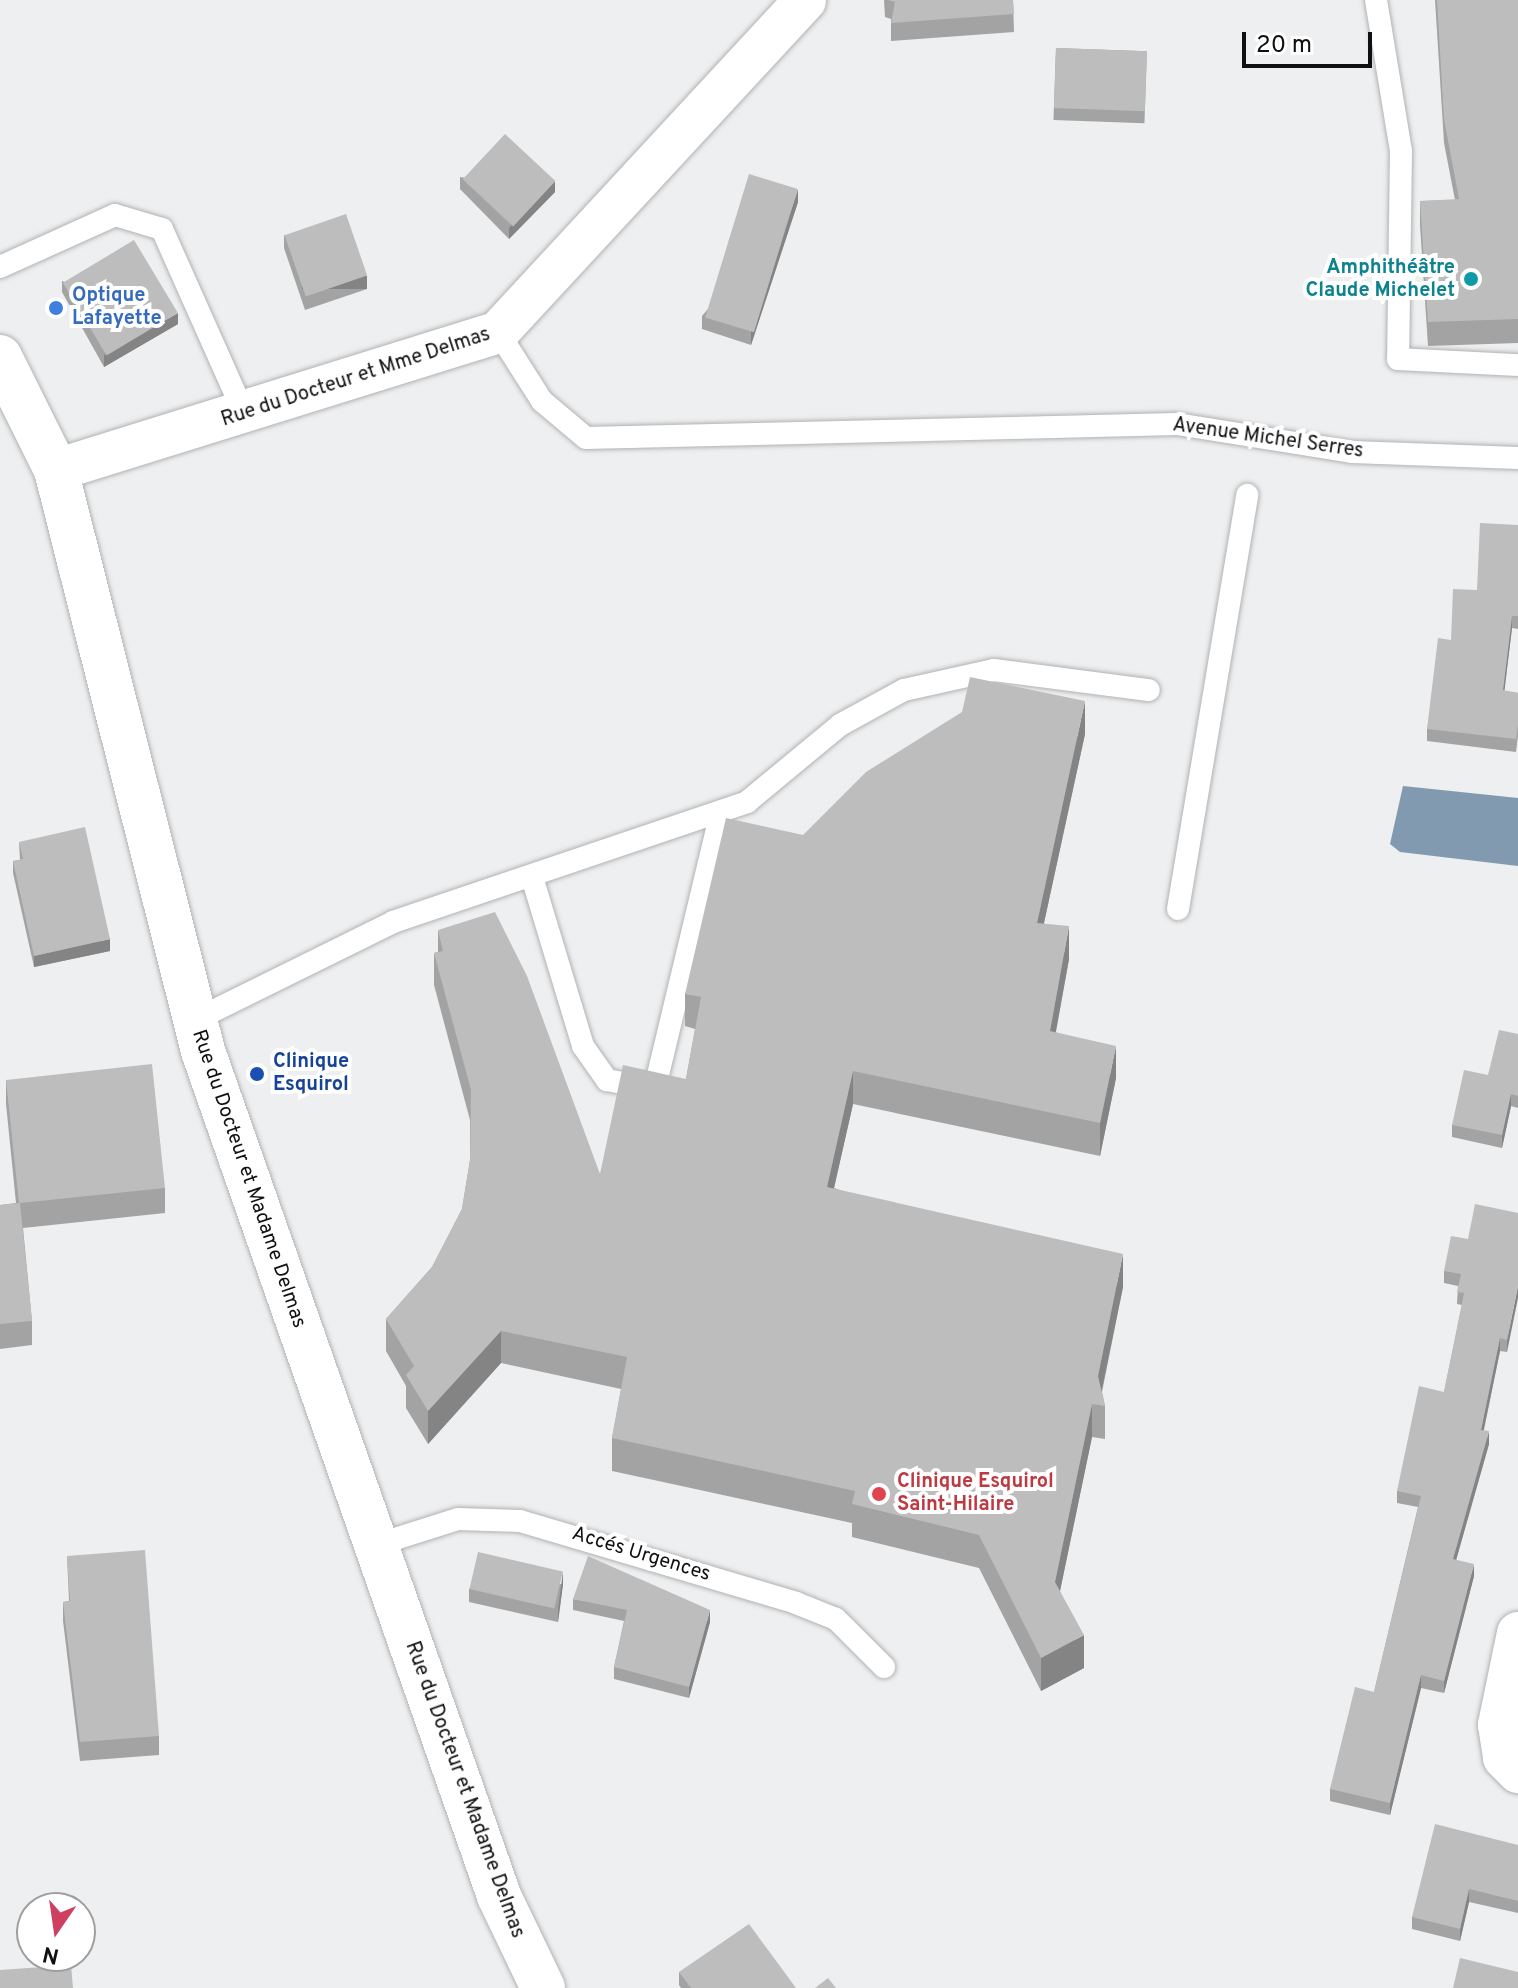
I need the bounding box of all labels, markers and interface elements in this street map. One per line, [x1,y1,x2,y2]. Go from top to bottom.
scale bar [1246,16,1376,66]
text: 20 m [1256,31,1312,61]
place label: Amphithéâtre Claude Michelet [1305,256,1455,303]
marker: Amphithéâtre Claude Michelet [1462,270,1480,288]
place label: Optique Lafayette [72,284,162,331]
marker: Optique Lafayette [47,299,65,317]
street label: Rue du Docteur et Mme Delmas [218,323,494,433]
street label: Avenue Michel Serres [1171,414,1365,464]
street label: Rue du Docteur et Madame Delmas [186,1027,310,1331]
place label: Clinique Esquirol [273,1050,349,1097]
marker: Clinique Esquirol [248,1065,266,1083]
place label: Clinique Esquirol Saint-Hilaire [897,1470,1054,1517]
marker: Clinique Esquirol Saint-Hilaire [868,1483,890,1505]
street label: Accés Urgences [569,1523,713,1587]
street label: Rue du Docteur et Madame Delmas [399,1638,529,1942]
north arrow [16,1892,96,1972]
text: N [40,1939,62,1969]

